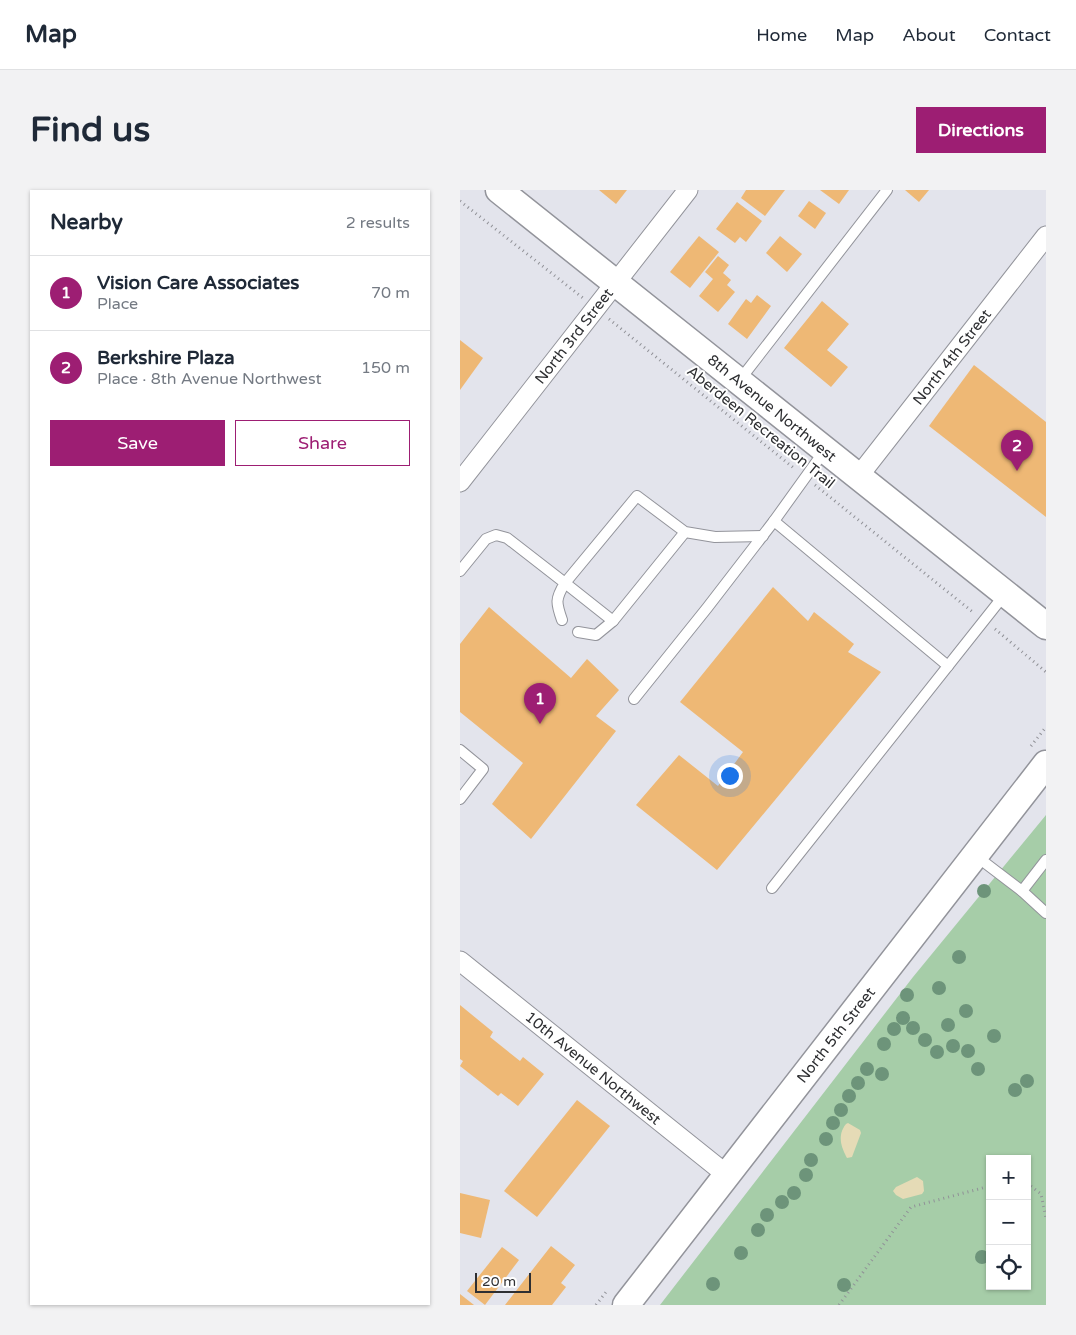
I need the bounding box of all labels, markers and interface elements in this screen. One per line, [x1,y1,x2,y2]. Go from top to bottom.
text: Map [25,20,77,49]
text: Home [756,24,807,46]
text: Map [835,24,874,46]
text: About [902,24,956,46]
text: Contact [984,24,1051,46]
button: Directions [916,107,1046,153]
text: Find us [30,109,150,151]
text: Nearby [50,210,123,235]
text: 2 results [346,213,410,233]
text: Vision Care Associates [97,272,299,294]
text: 1 [61,283,71,303]
text: 70 m [371,283,410,303]
street label: North 3rd Street [531,284,617,388]
text: Place [97,294,138,314]
street label: North 4th Street [909,305,995,408]
text: Berkshire Plaza [97,347,235,369]
street label: 8th Avenue Northwest [704,351,840,466]
text: 2 [61,358,71,378]
text: 150 m [361,358,410,378]
street label: Aberdeen Recreation Trail [683,362,839,492]
text: Place · 8th Avenue Northwest [97,369,322,389]
button: Save [50,420,225,466]
button: Share [235,420,410,466]
pin: 2 [1001,430,1033,471]
pin: 1 [524,683,556,724]
your location [717,763,743,789]
street label: North 5th Street [793,983,879,1086]
street label: 10th Avenue Northwest [521,1008,665,1129]
map controls [986,1155,1031,1290]
button: + [986,1155,1031,1200]
button: − [986,1200,1031,1245]
button: locate [986,1245,1031,1290]
scale bar [475,1270,531,1293]
text: 20 m [482,1273,516,1290]

